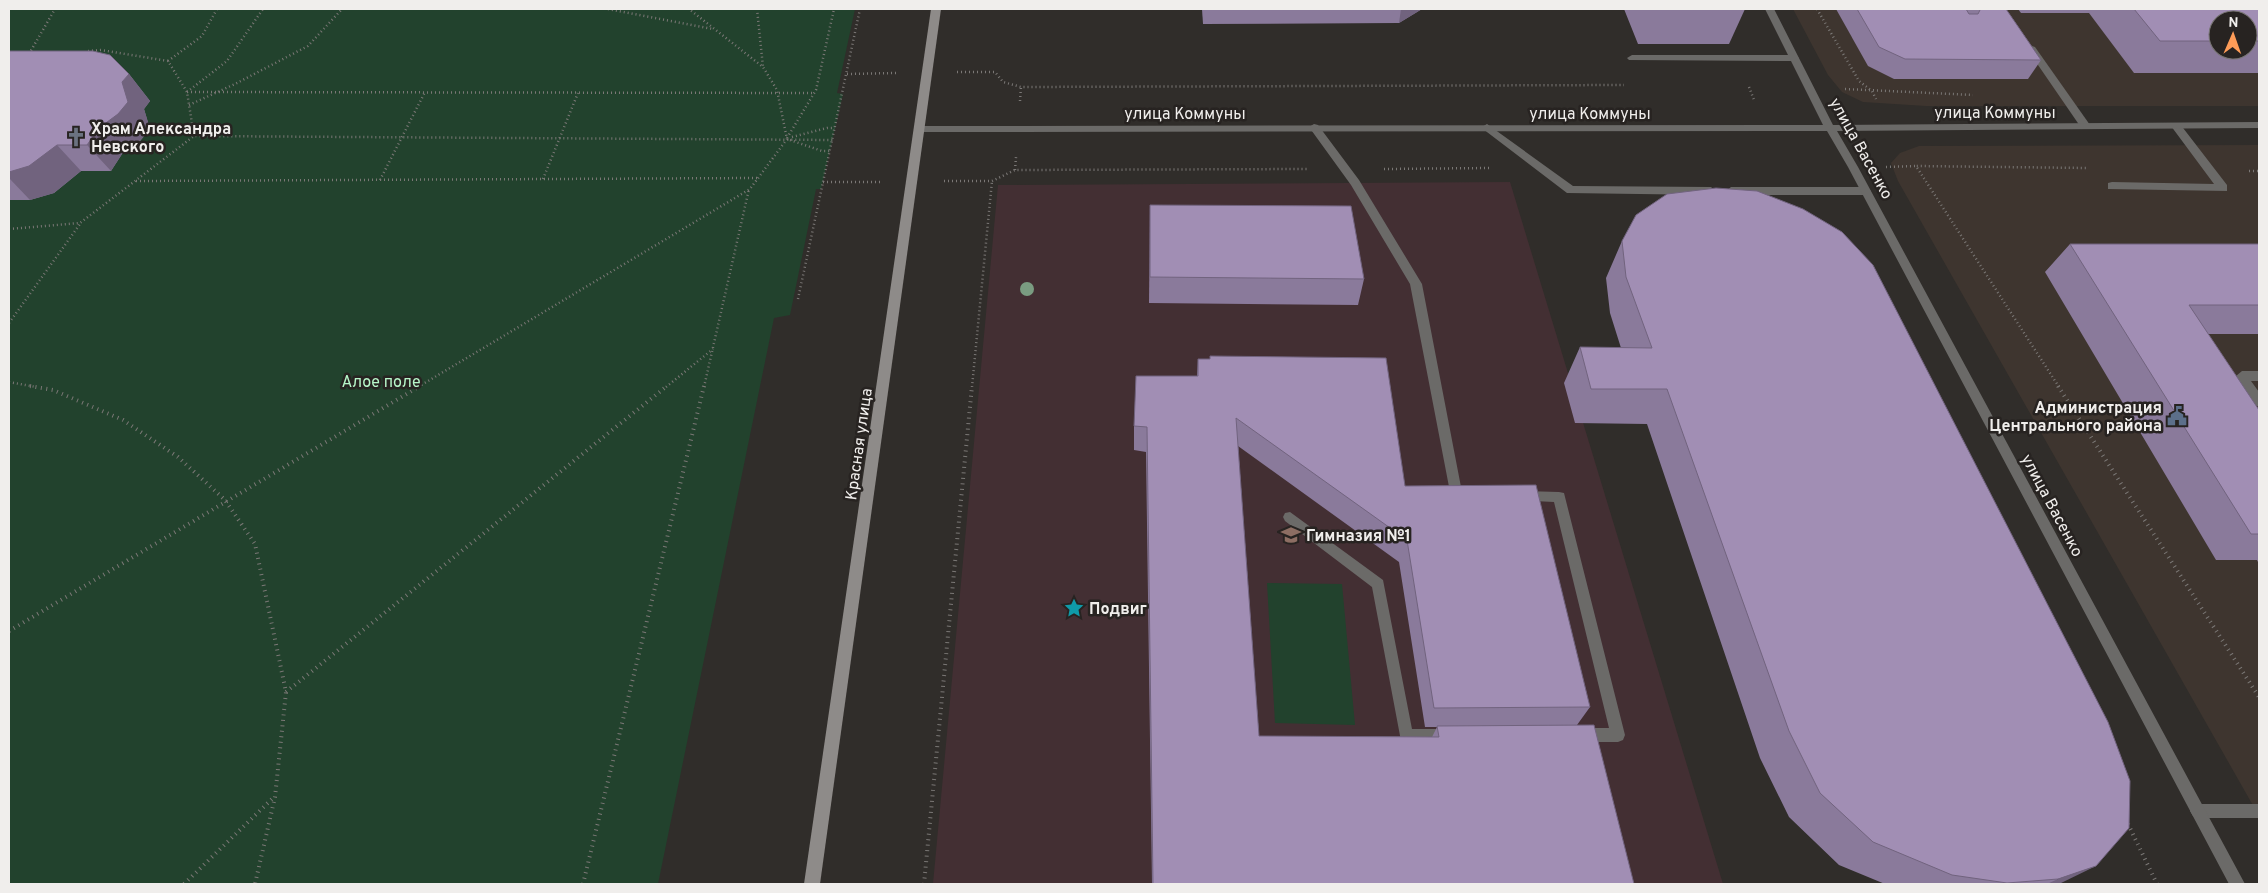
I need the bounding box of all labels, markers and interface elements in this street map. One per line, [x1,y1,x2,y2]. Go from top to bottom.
north arrow [2208,10,2258,60]
text: N [2228,15,2239,32]
street label: улица Васенко [1824,95,1896,203]
street label: улица Коммуны [1934,104,2056,124]
street label: улица Коммуны [1124,105,1246,125]
street label: улица Коммуны [1529,105,1651,125]
place label: Храм Александра Невского [91,120,231,158]
church icon: Храм Александра Невского [65,126,87,148]
park label: Алое поле [341,373,421,393]
street label: Красная улица [842,387,878,502]
place label: Администрация Центрального района [1989,399,2162,437]
public building icon: Администрация Центрального района [2166,405,2188,427]
street label: улица Васенко [2016,451,2087,561]
school or university icon: Гимназия №1 [1280,524,1302,546]
place label: Гимназия №1 [1306,527,1411,547]
place icon: Подвиг [1063,597,1085,619]
place label: Подвиг [1089,600,1147,620]

